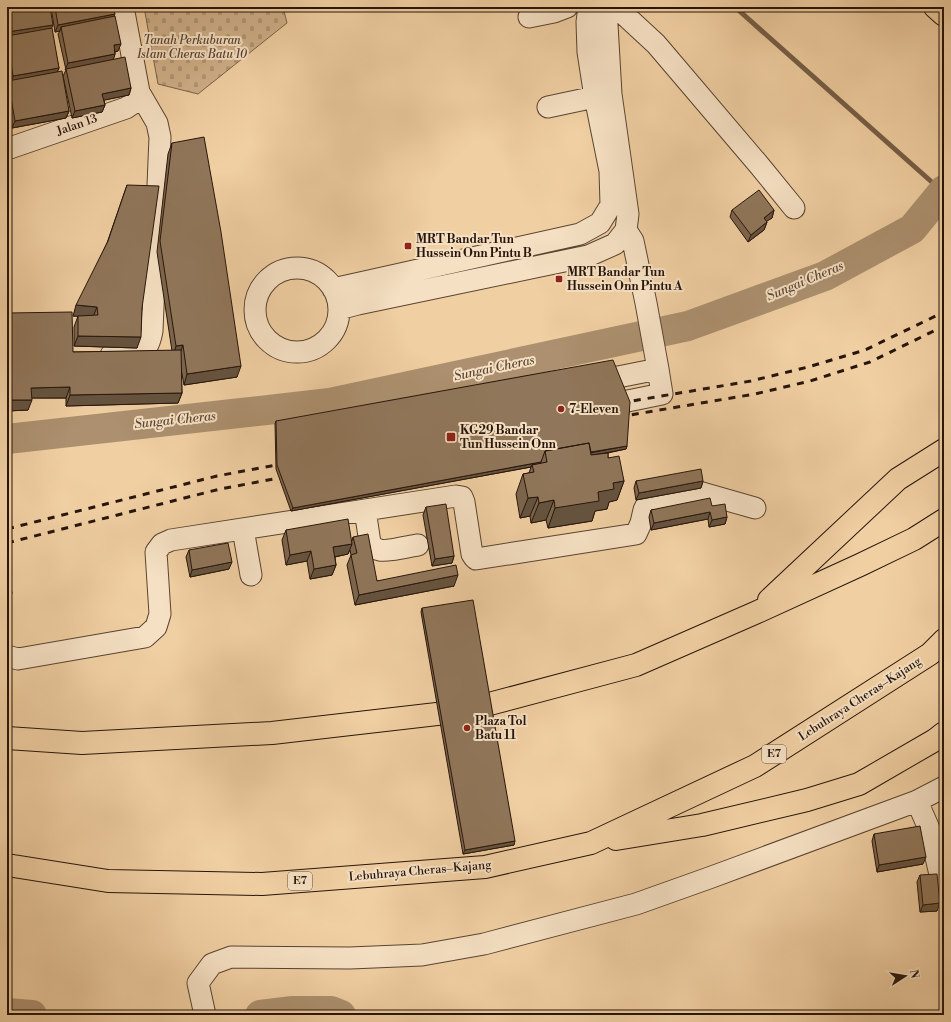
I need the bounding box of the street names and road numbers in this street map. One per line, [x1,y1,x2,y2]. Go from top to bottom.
street label: Jalan 13 [54,111,100,139]
street label: Lebuhraya Cheras–Kajang [796,653,925,744]
road number: E7 [762,745,786,763]
street label: Lebuhraya Cheras–Kajang [348,857,493,885]
road number: E7 [288,872,312,890]

